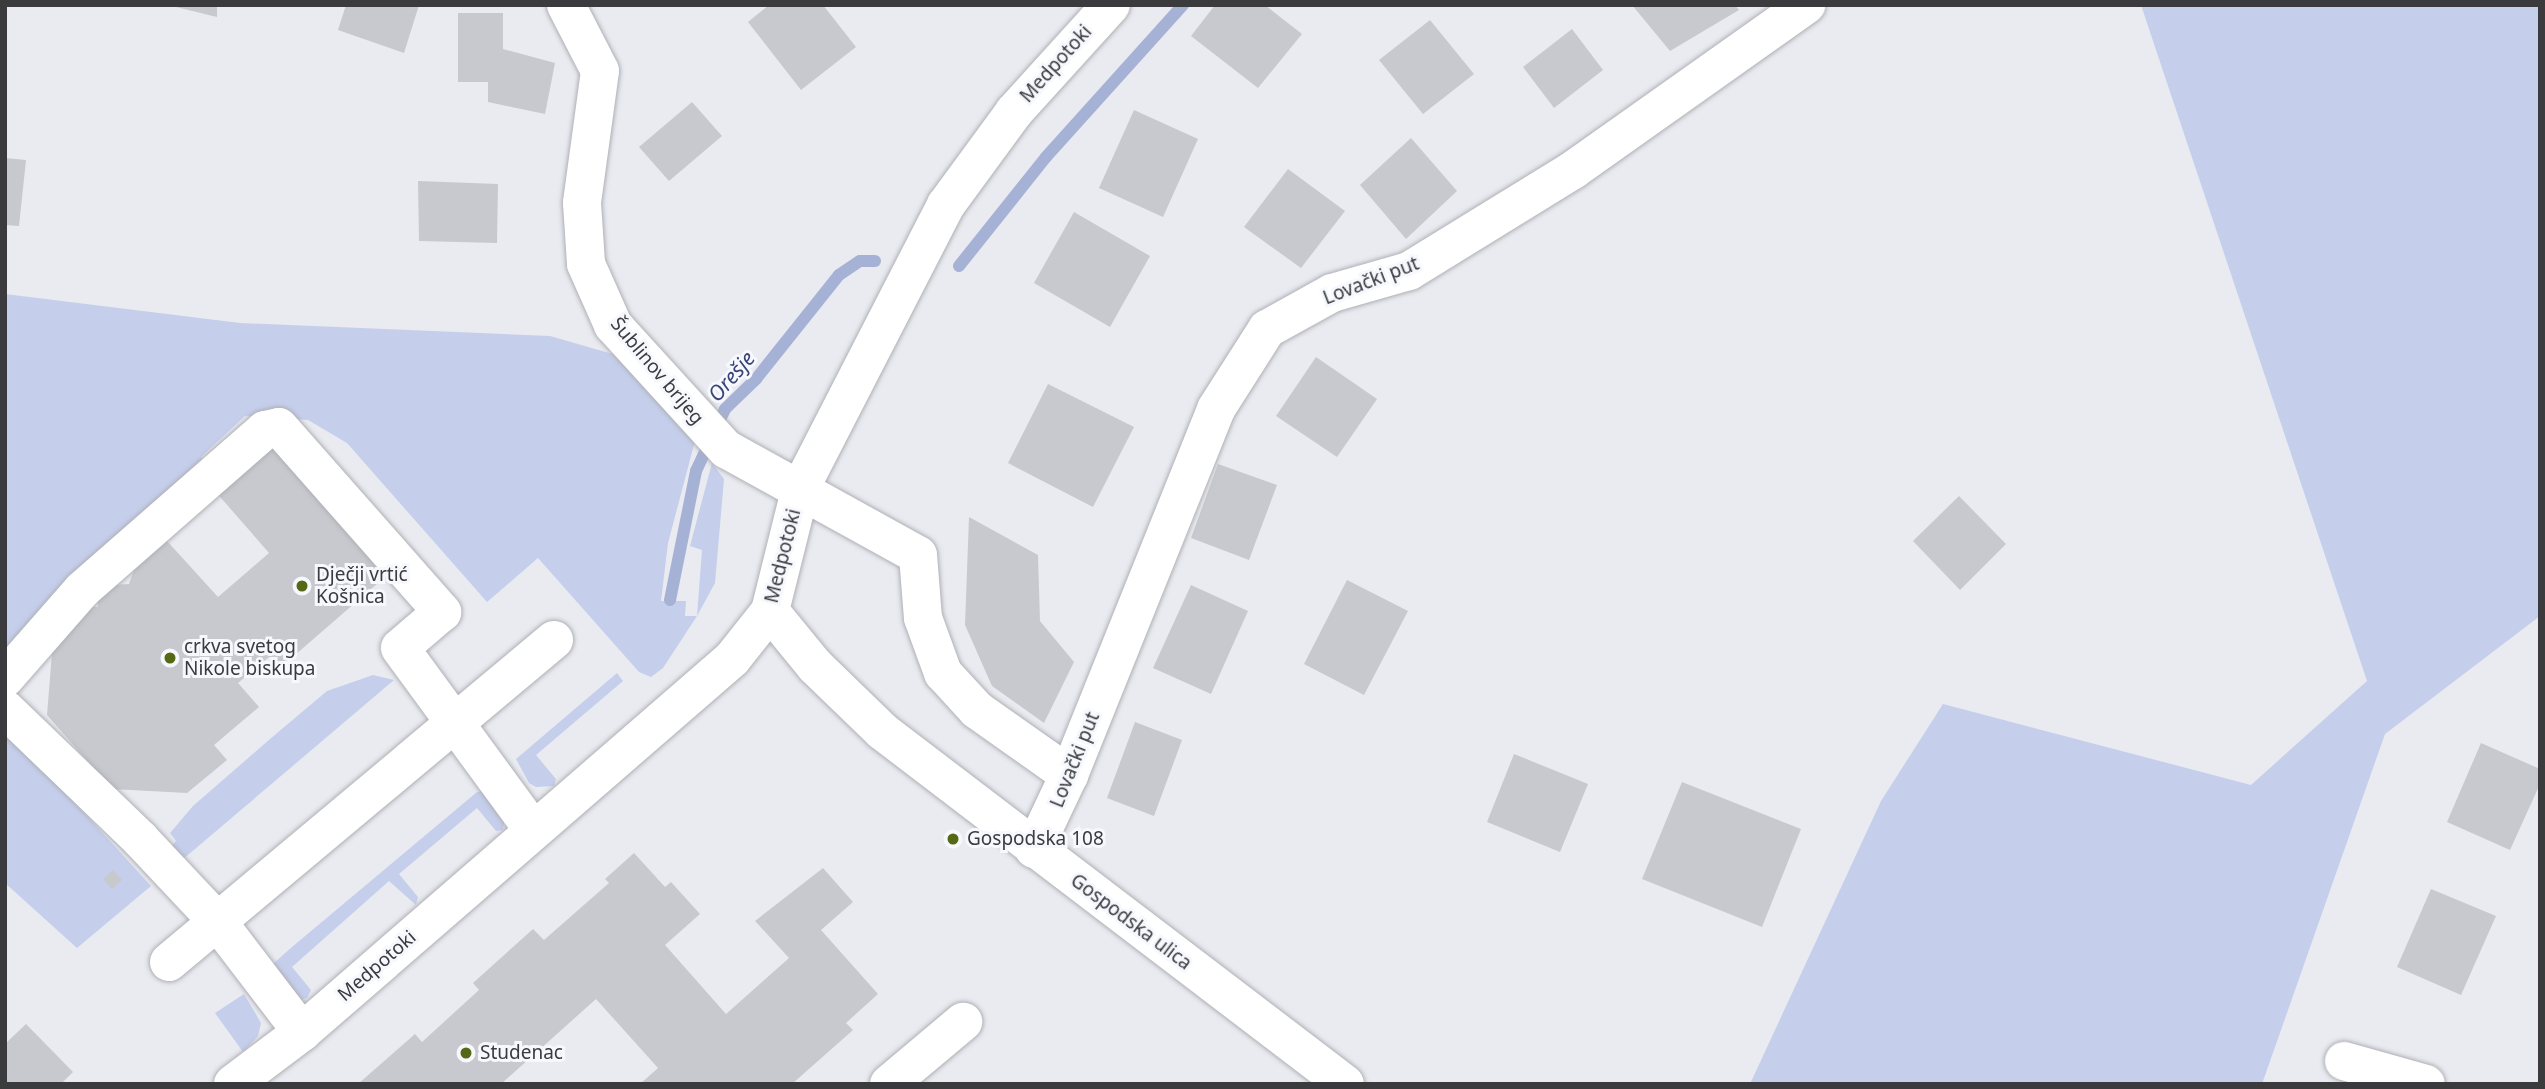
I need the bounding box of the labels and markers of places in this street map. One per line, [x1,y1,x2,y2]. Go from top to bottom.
place label: Dječji vrtić Košnica [316,564,408,608]
marker: Dječji vrtić Košnica [294,578,310,594]
place label: crkva svetog Nikole biskupa [184,636,315,680]
marker: crkva svetog Nikole biskupa [162,650,178,666]
place label: Gospodska 108 [967,828,1104,850]
marker: Gospodska 108 [945,831,961,847]
place label: Studenac [480,1042,563,1064]
marker: Studenac [458,1045,474,1061]

